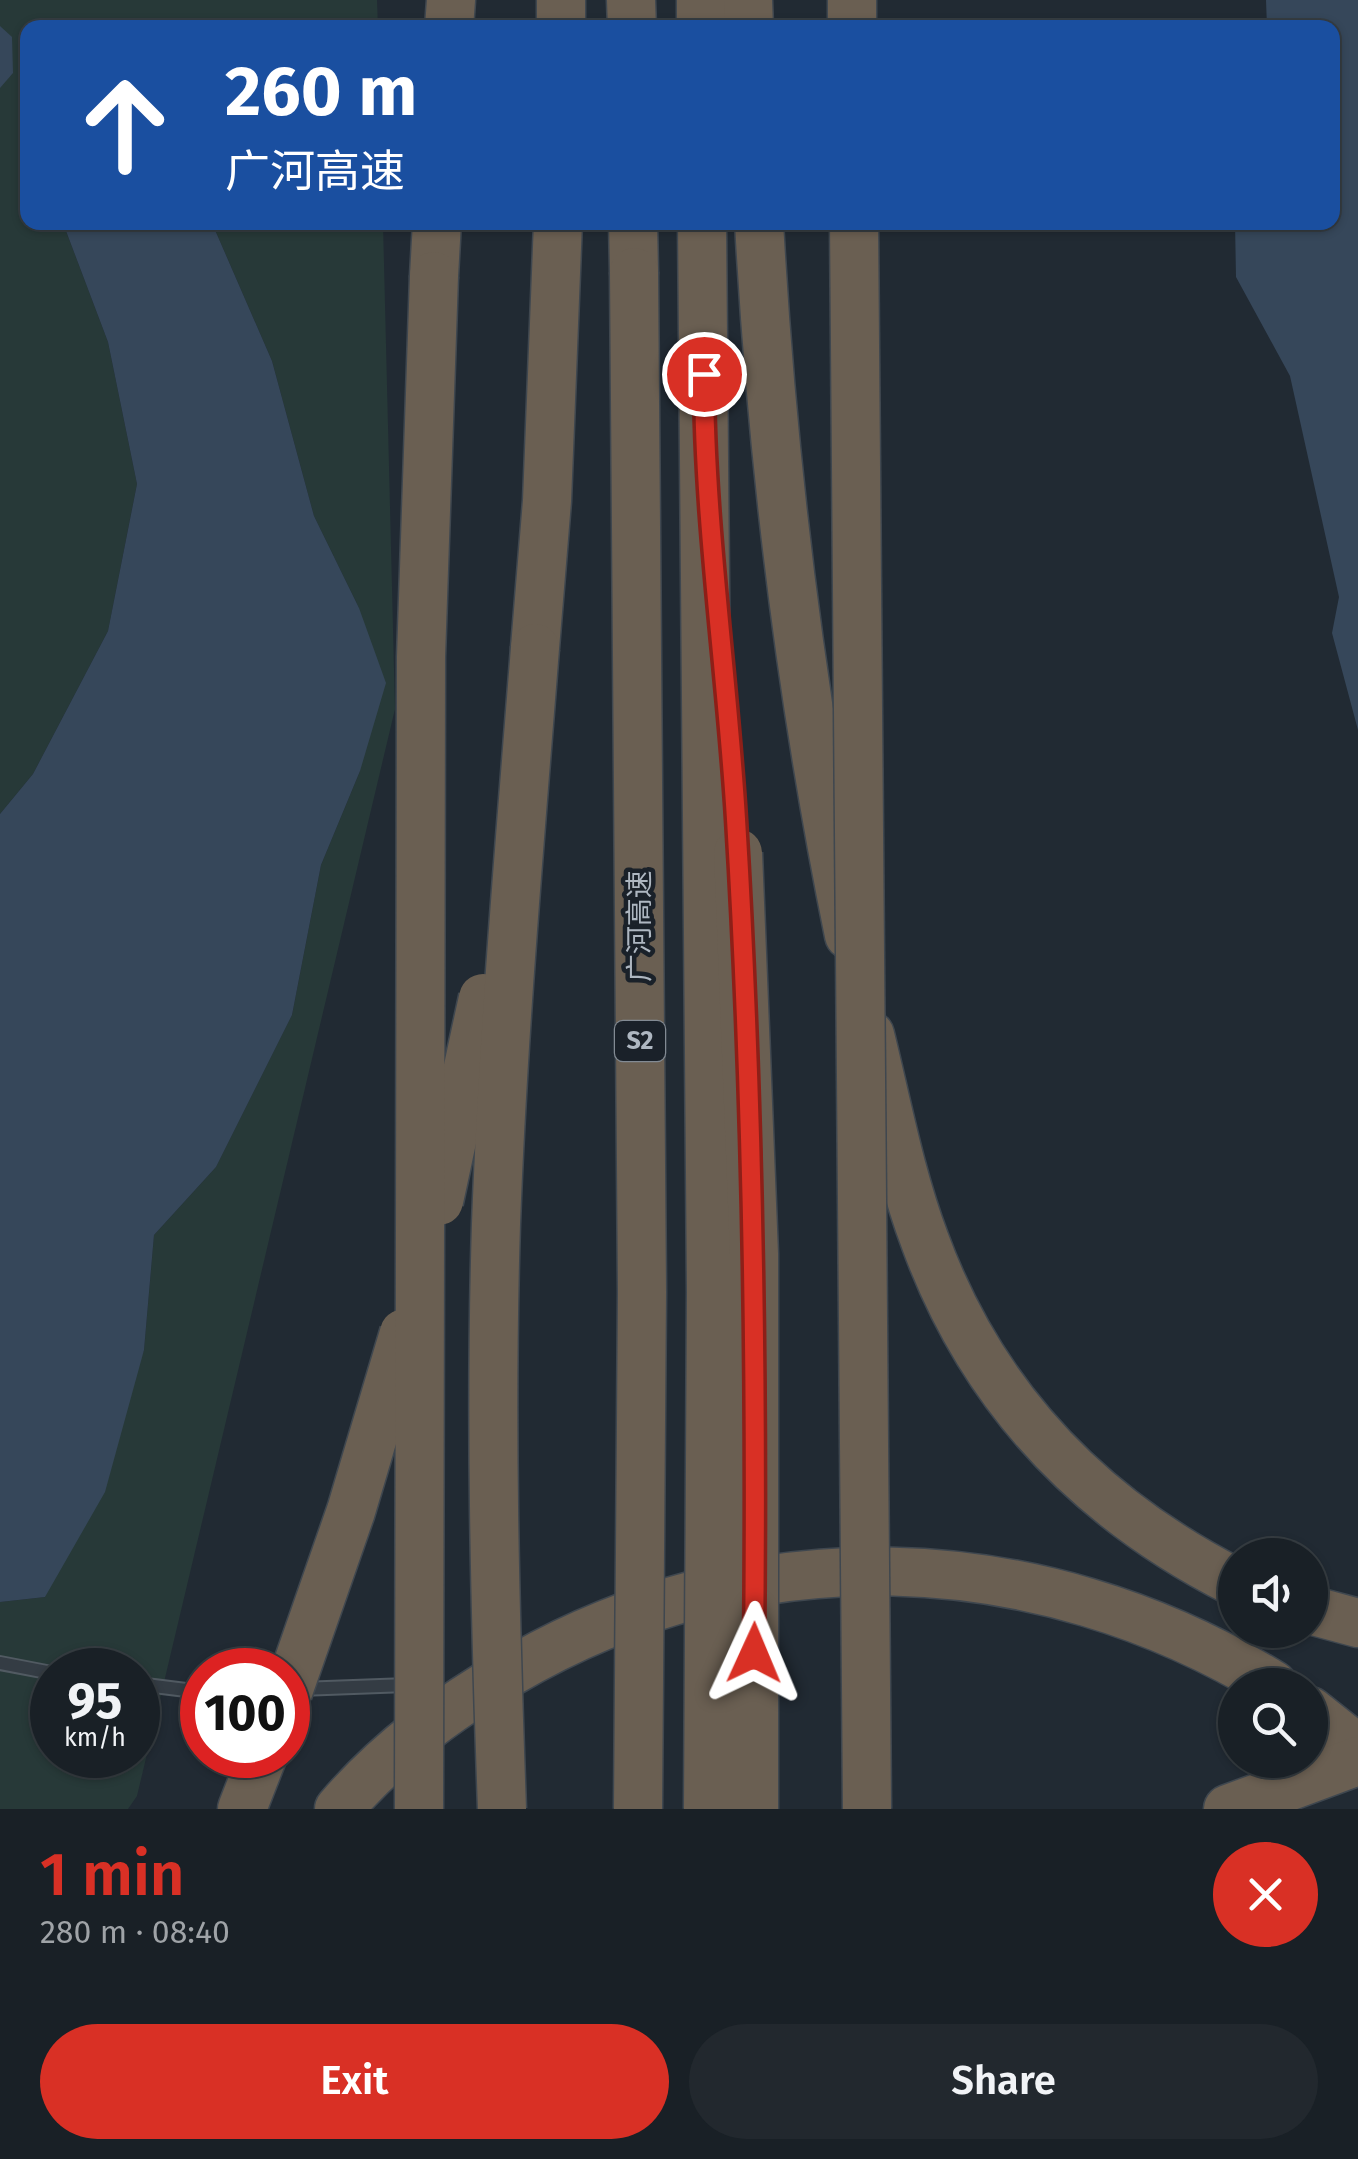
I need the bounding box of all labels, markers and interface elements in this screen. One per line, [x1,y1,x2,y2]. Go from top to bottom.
text: 260 m [225,50,417,134]
icon: ahead [60,60,190,190]
text: 广河高速 [225,145,405,199]
pin [662,332,747,417]
icon: arrive [677,347,732,402]
street label: 广河高速 [623,870,656,982]
road number: S2 [615,1021,665,1061]
map controls [1218,1538,1328,1778]
button: sound [1218,1538,1328,1648]
position arrow [702,1601,806,1705]
speed limit sign: 100 [180,1648,310,1778]
button: search [1218,1668,1328,1778]
text: 95 [68,1671,122,1731]
text: km/h [64,1723,126,1753]
text: 1 min [40,1839,185,1911]
button: close [1213,1842,1318,1947]
text: 280 m · 08:40 [40,1913,230,1951]
button: Exit [40,2024,669,2139]
button: Share [689,2024,1318,2139]

